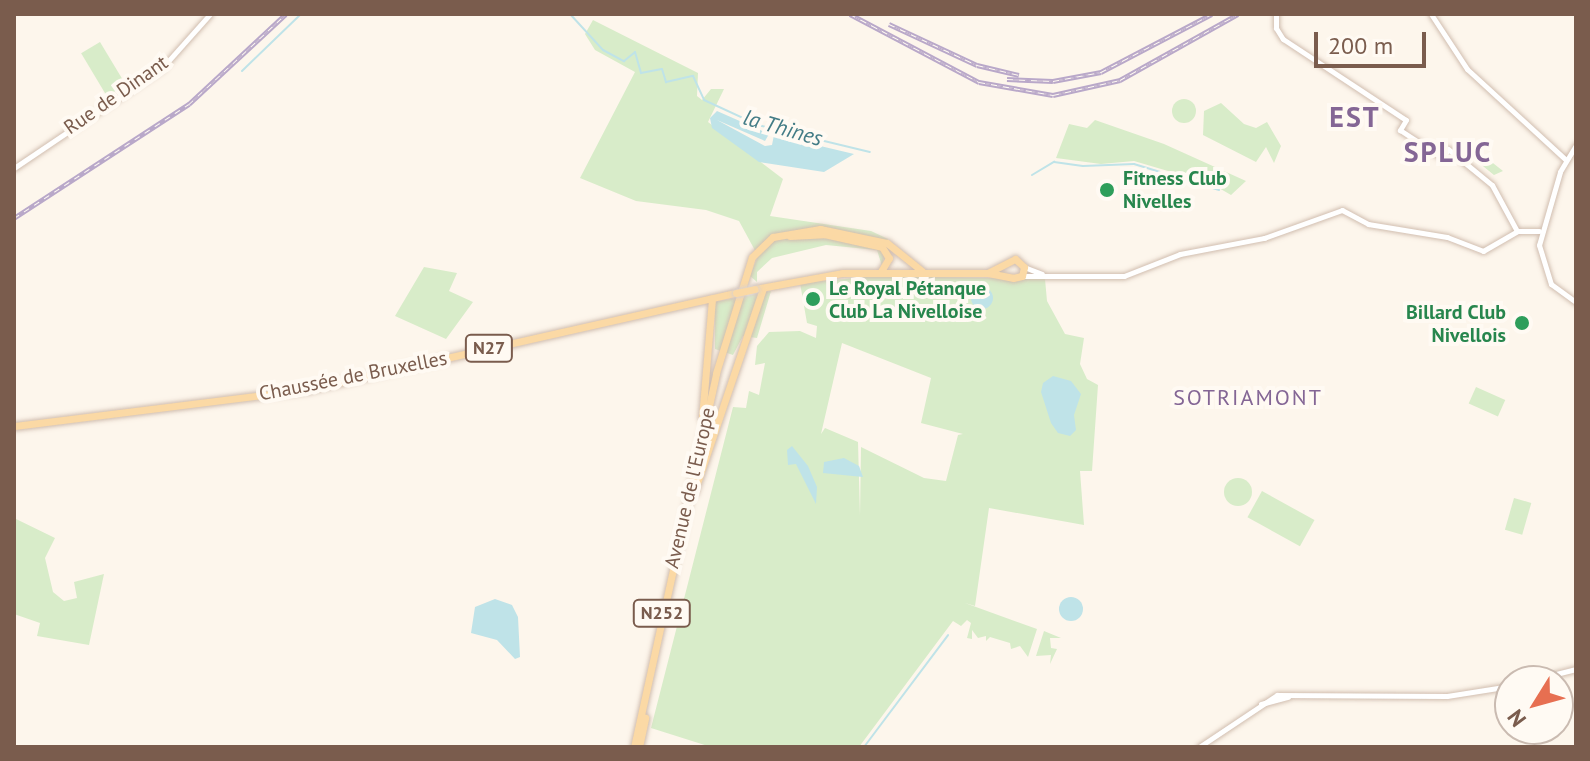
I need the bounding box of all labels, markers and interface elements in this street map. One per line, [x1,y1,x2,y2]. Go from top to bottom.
scale bar [1318,16,1430,66]
text: 200 m [1328,30,1393,61]
street label: Rue de Dinant [59,50,173,140]
district label: EST [1329,100,1381,134]
water label: la Thines [740,104,826,152]
district label: SPLUC [1404,135,1492,169]
place label: Fitness Club Nivelles [1123,166,1227,213]
marker: Fitness Club Nivelles [1098,181,1116,199]
place label: Le Royal Pétanque Club La Nivelloise [829,276,986,323]
marker: Le Royal Pétanque Club La Nivelloise [804,290,822,308]
place label: Billard Club Nivellois [1406,300,1506,347]
marker: Billard Club Nivellois [1513,314,1531,332]
road number: N27 [463,334,515,362]
street label: Chaussée de Bruxelles [257,346,449,406]
district label: SOTRIAMONT [1173,385,1323,411]
street label: Avenue de l'Europe [660,405,720,571]
road number: N252 [632,599,692,627]
north arrow [1494,665,1574,745]
text: N [1501,704,1532,732]

